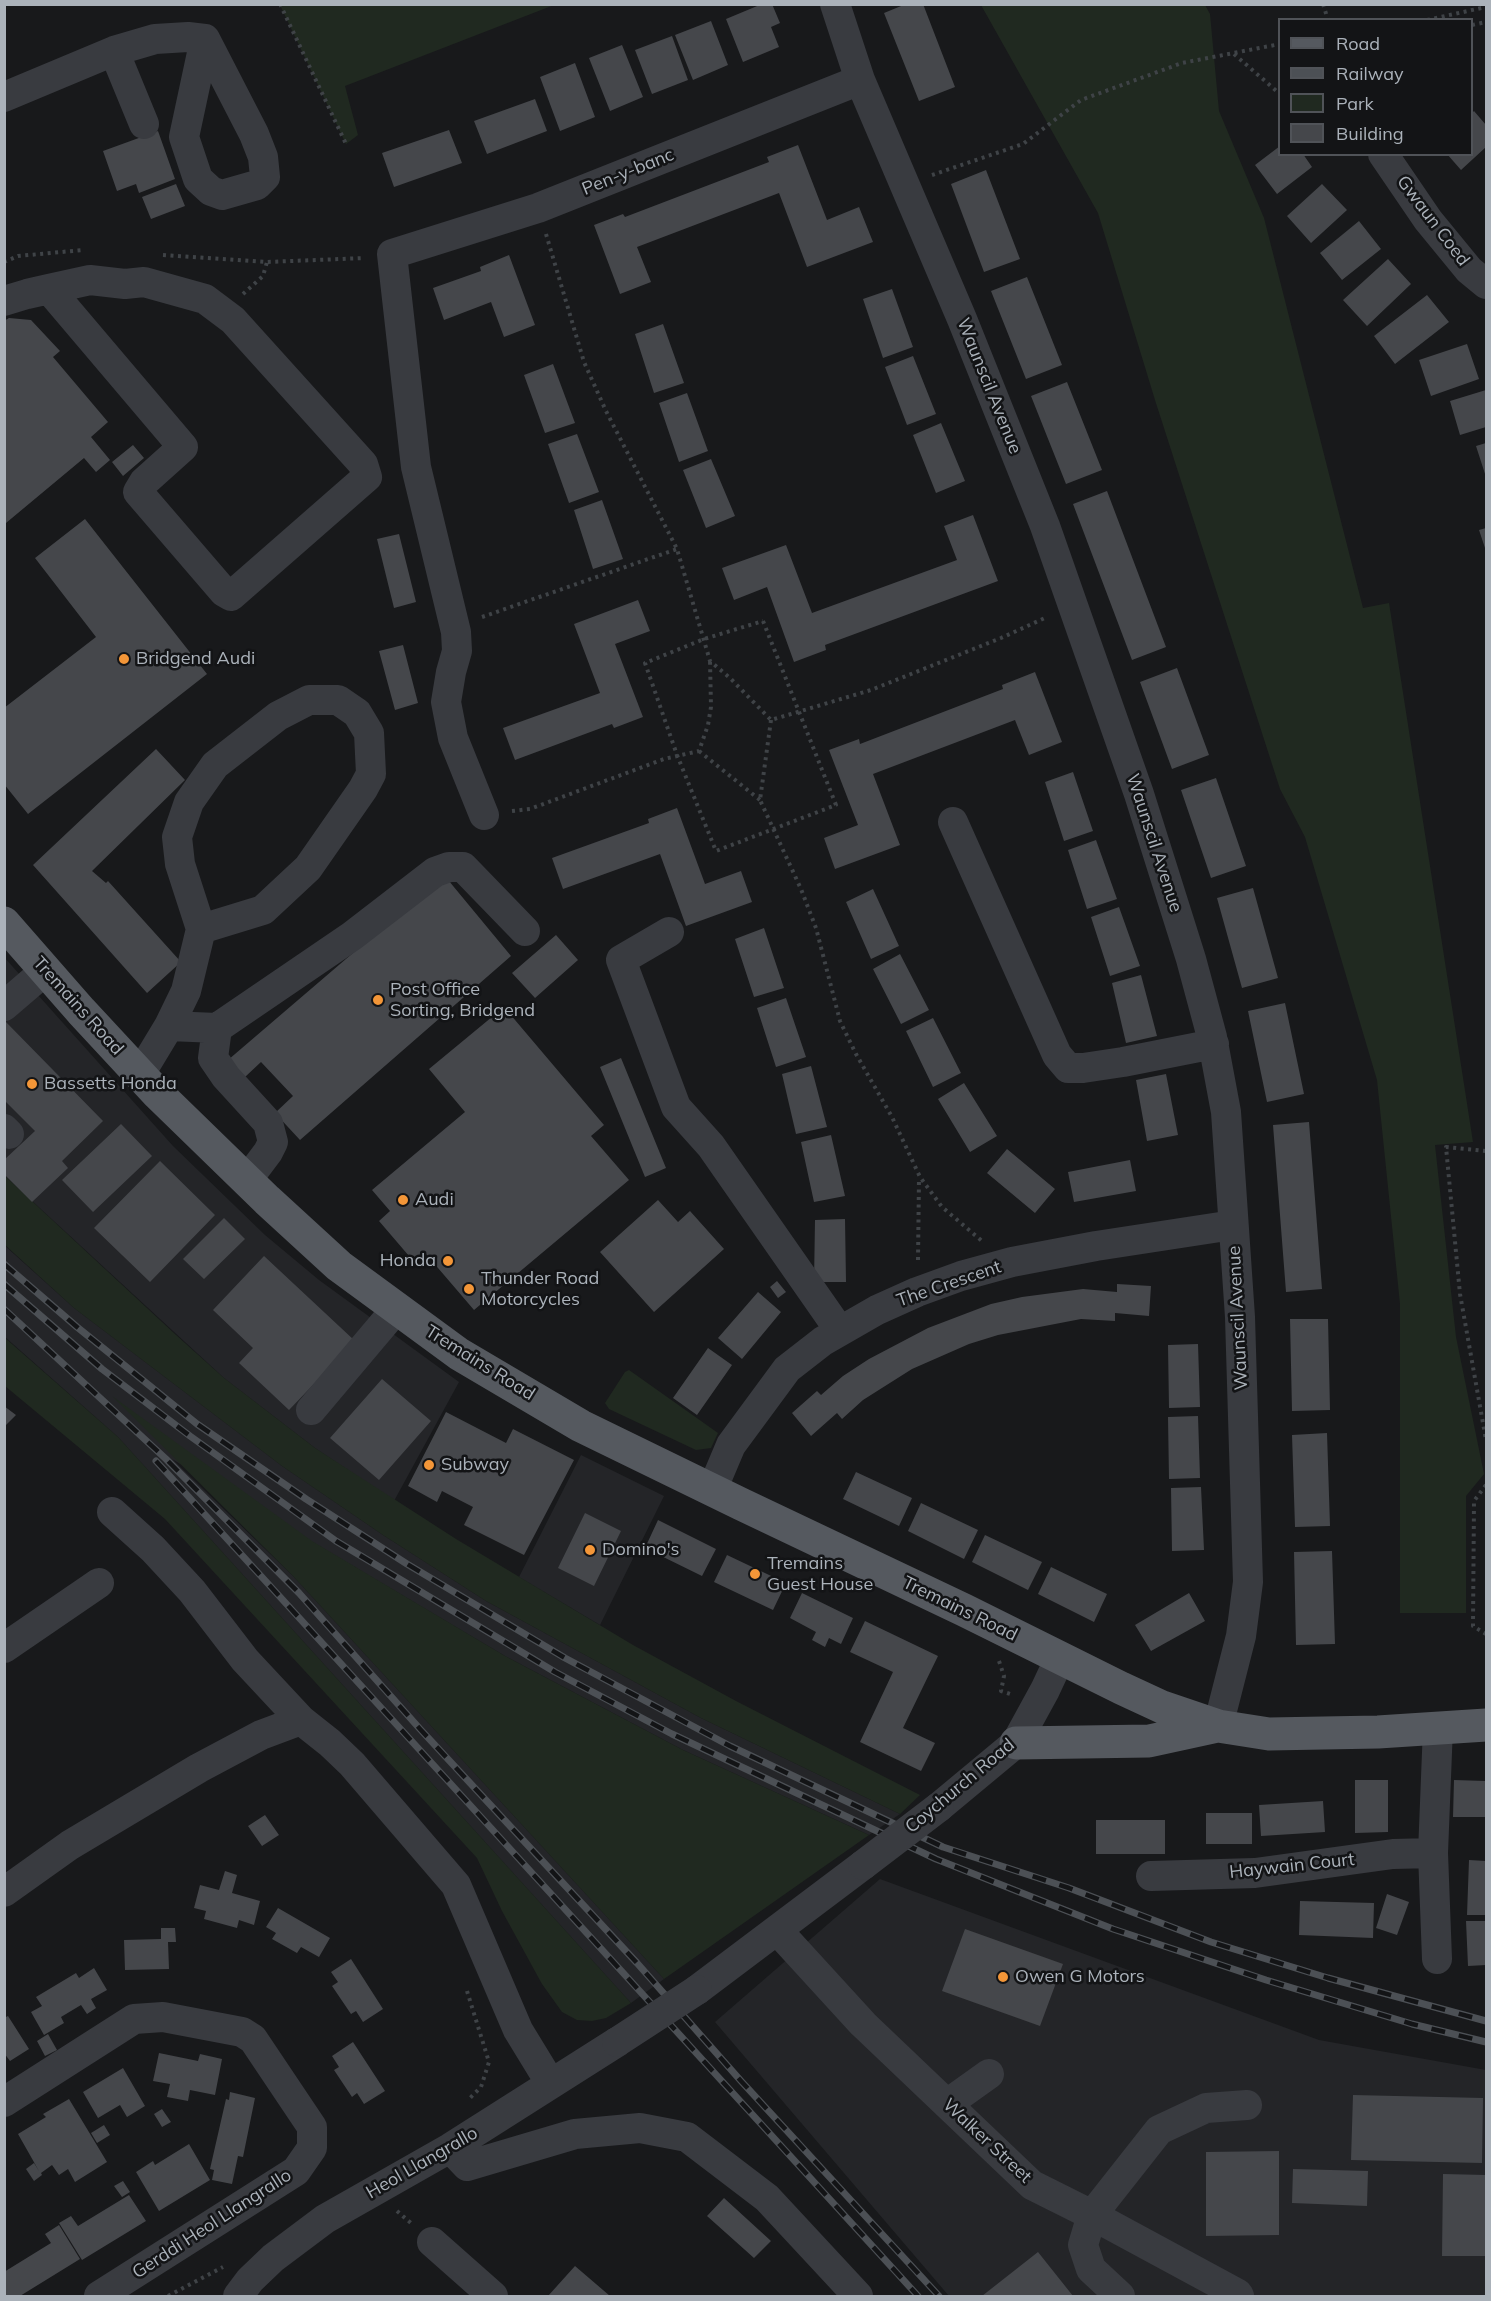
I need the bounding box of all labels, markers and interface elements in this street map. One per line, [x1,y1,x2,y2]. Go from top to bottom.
legend [1278,18,1473,156]
text: Road [1336,32,1380,55]
text: Railway [1336,62,1404,85]
text: Park [1336,92,1374,115]
text: Building [1336,122,1404,145]
street label: Pen-y-banc [579,144,677,200]
street label: Gwaun Coed [1392,172,1474,270]
street label: Waunscil Avenue [952,315,1026,457]
place label: Bridgend Audi [136,648,255,670]
marker: Bridgend Audi [117,652,131,666]
street label: Waunscil Avenue [1121,771,1187,915]
street label: Tremains Road [28,952,128,1060]
place label: Post Office Sorting, Bridgend [390,979,535,1022]
marker: Post Office Sorting, Bridgend [371,993,385,1007]
place label: Bassetts Honda [44,1073,177,1095]
marker: Bassetts Honda [25,1077,39,1091]
place label: Audi [415,1189,454,1211]
marker: Audi [396,1193,410,1207]
street label: Waunscil Avenue [1223,1245,1253,1391]
place label: Honda [380,1250,436,1272]
marker: Honda [441,1254,455,1268]
street label: The Crescent [894,1256,1004,1312]
place label: Thunder Road Motorcycles [481,1268,599,1310]
marker: Thunder Road Motorcycles [462,1282,476,1296]
street label: Tremains Road [421,1321,539,1405]
place label: Subway [441,1454,509,1476]
marker: Subway [422,1458,436,1472]
place label: Domino's [602,1539,680,1561]
marker: Domino's [583,1543,597,1557]
place label: Tremains Guest House [767,1553,873,1596]
marker: Tremains Guest House [748,1567,762,1581]
street label: Tremains Road [899,1572,1021,1646]
street label: Coychurch Road [901,1734,1019,1838]
street label: Haywain Court [1228,1849,1356,1883]
place label: Owen G Motors [1015,1966,1145,1988]
marker: Owen G Motors [996,1970,1010,1984]
street label: Walker Street [938,2094,1036,2188]
street label: Heol Llangrallo [362,2122,482,2204]
street label: Gerddi Heol Llangrallo [128,2165,296,2283]

